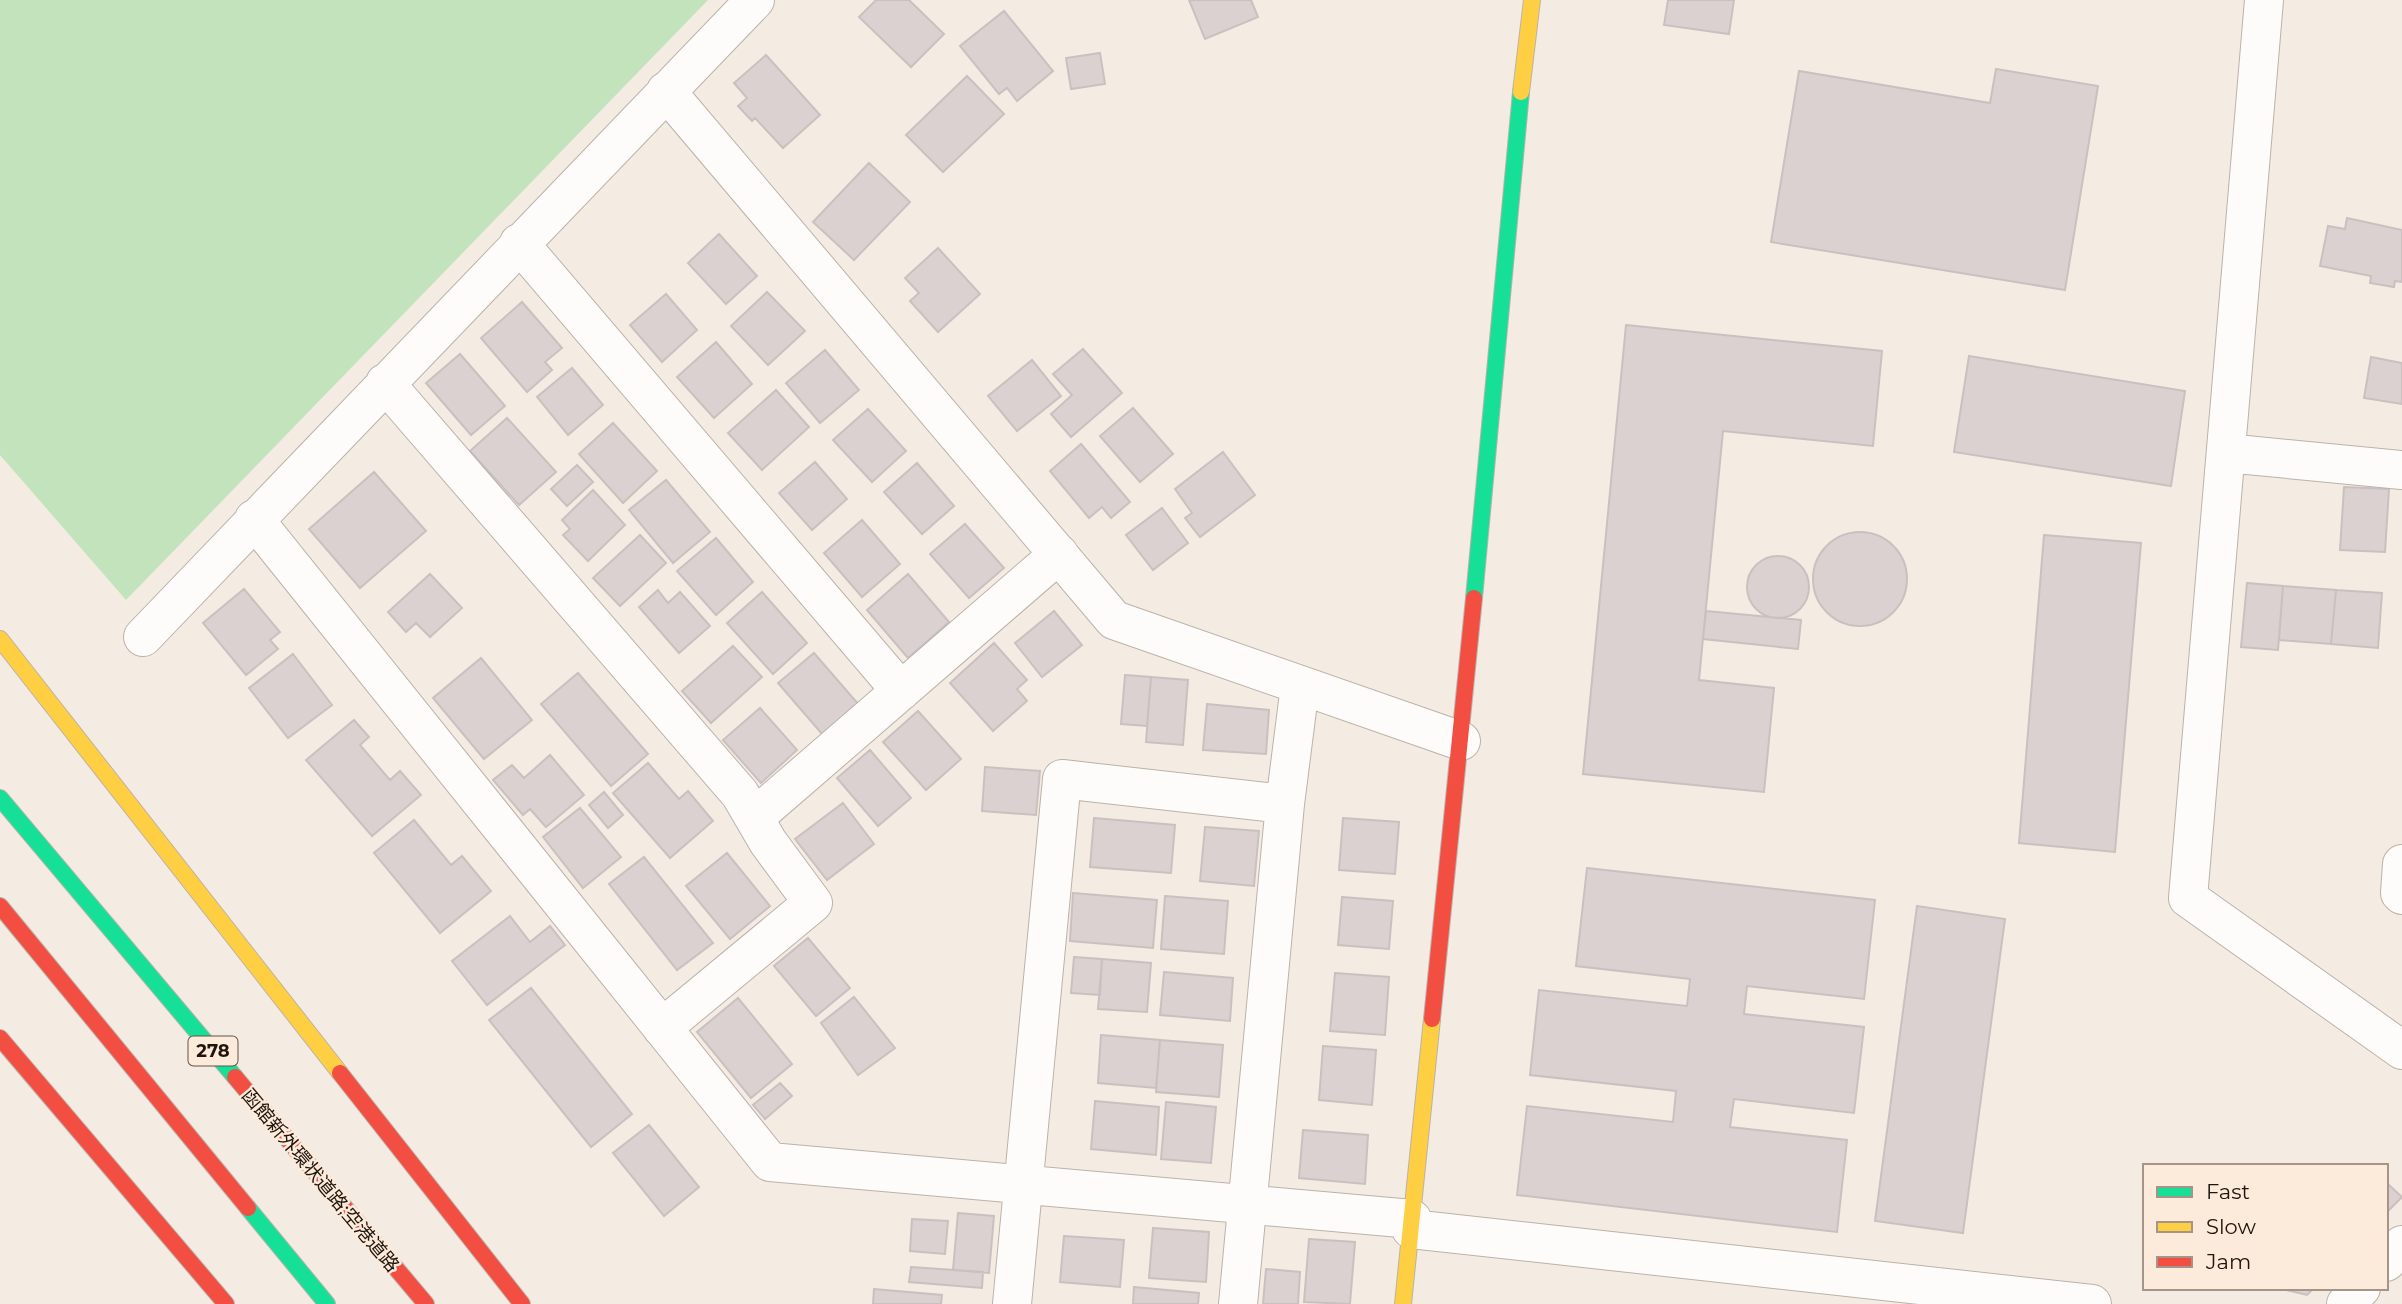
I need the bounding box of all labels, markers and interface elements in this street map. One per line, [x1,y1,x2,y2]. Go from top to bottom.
road number: 278 [188,1036,238,1066]
street label: 函館新外環状道路;空港道路 [237,1084,404,1277]
legend [2143,1164,2388,1290]
text: Fast [2206,1179,2250,1204]
text: Slow [2206,1214,2256,1239]
text: Jam [2205,1249,2251,1274]

